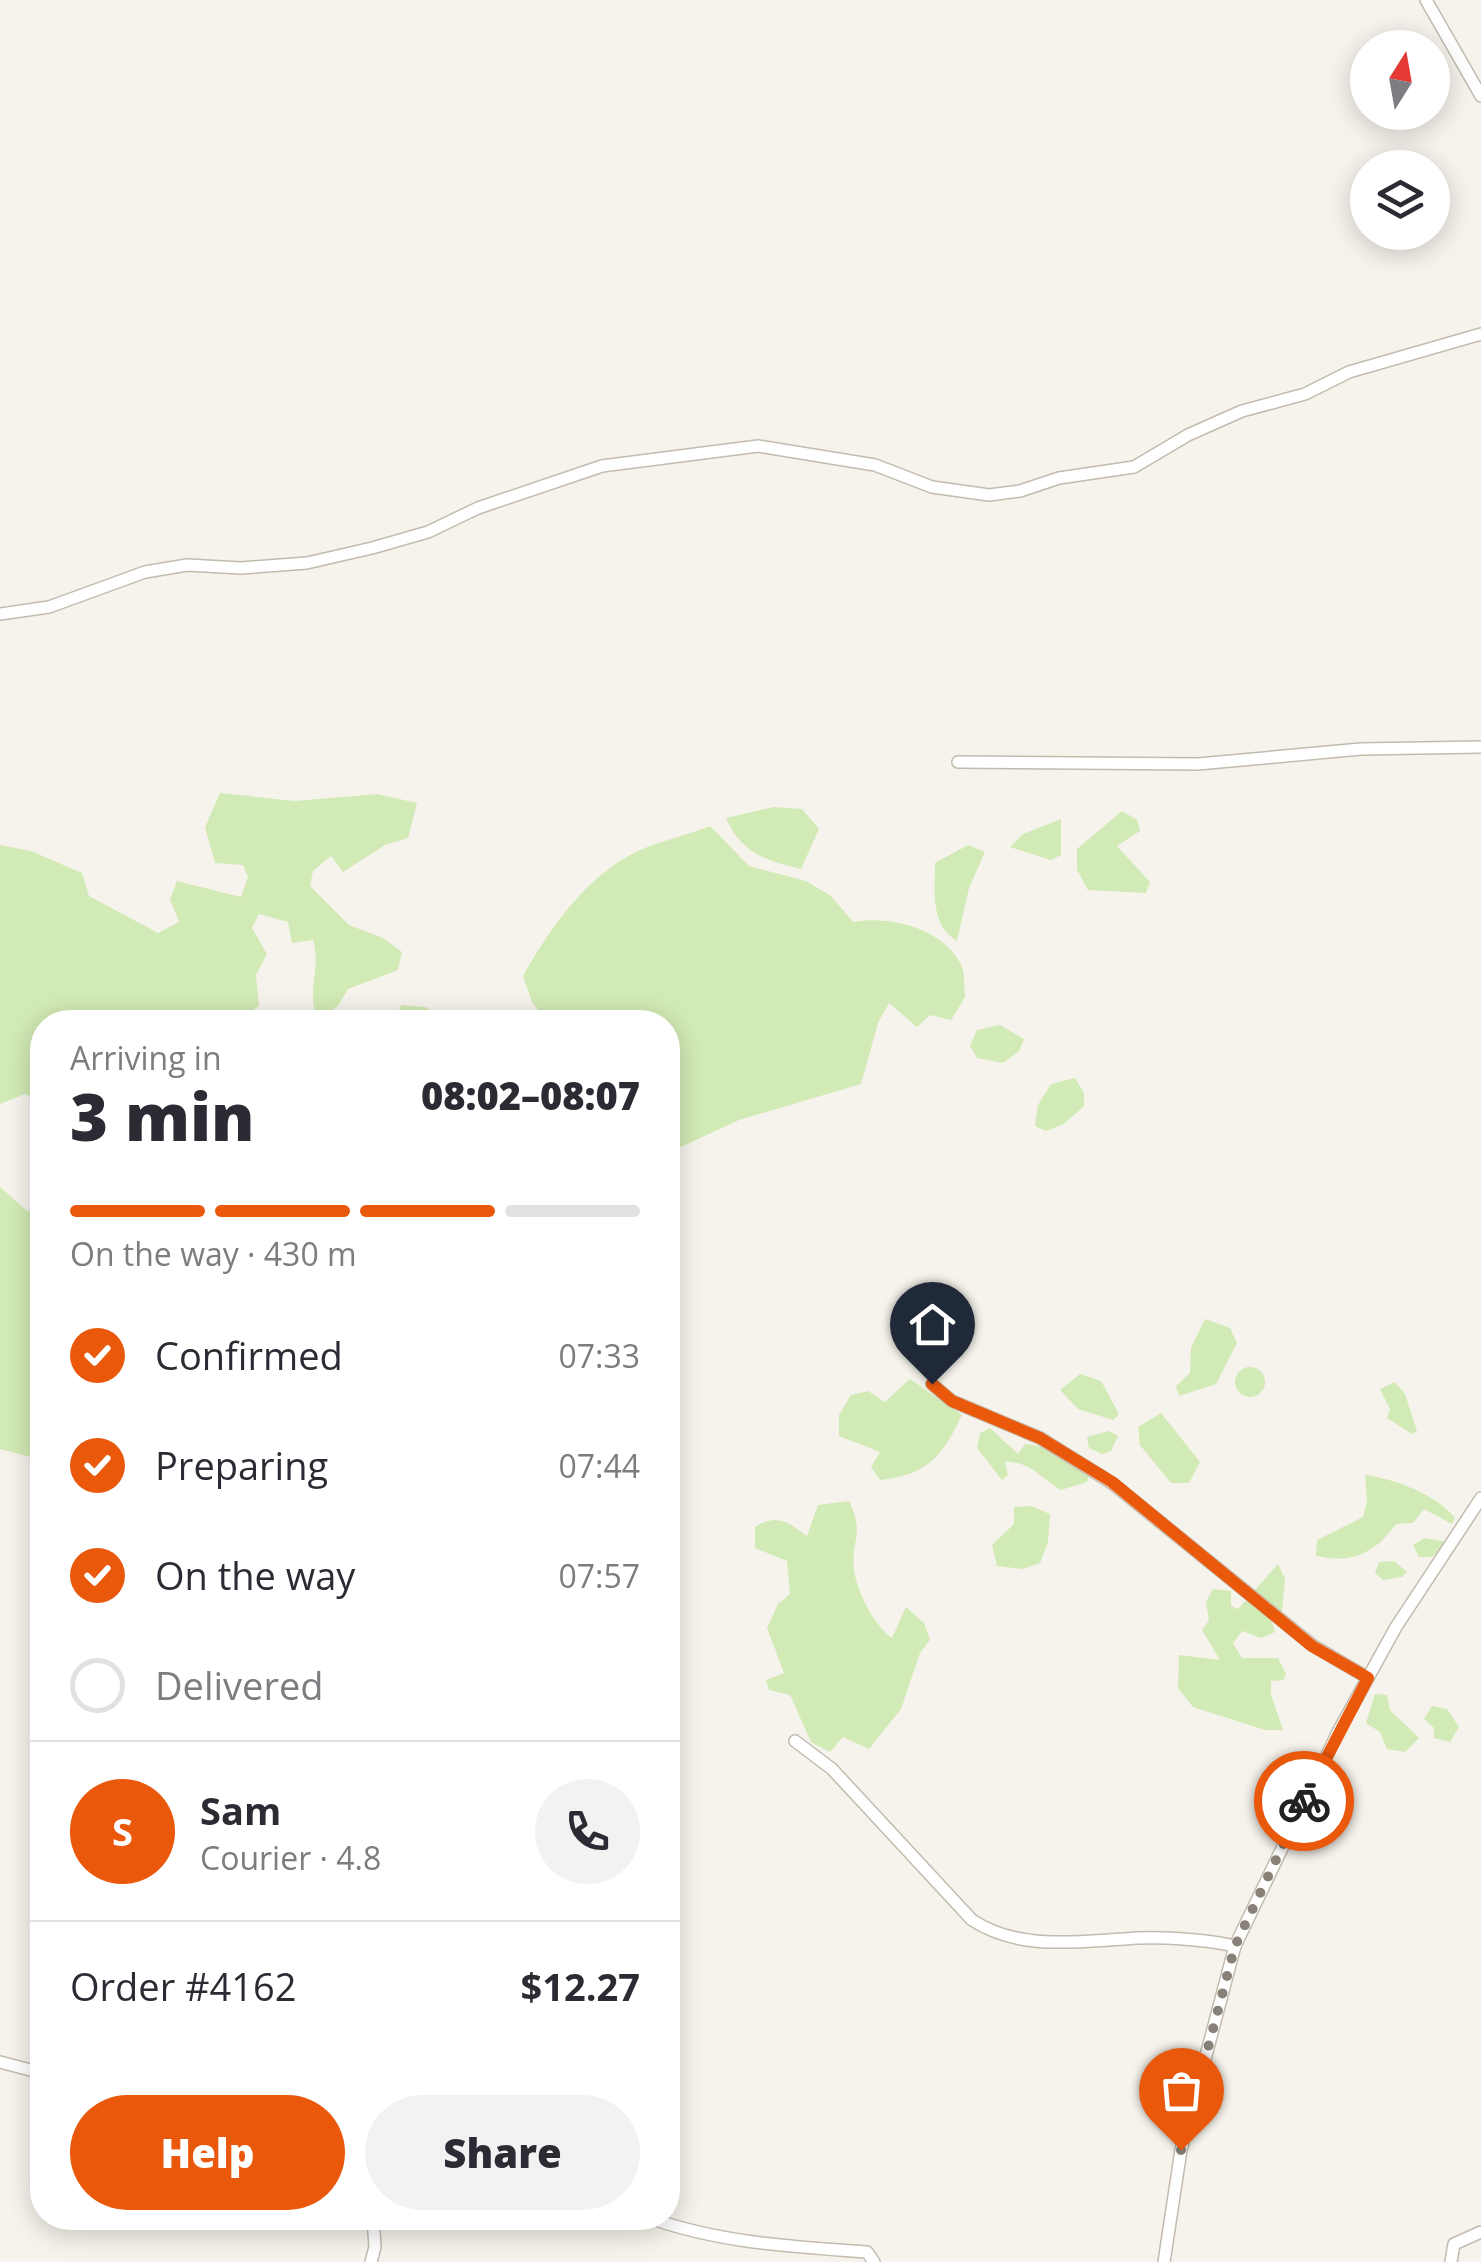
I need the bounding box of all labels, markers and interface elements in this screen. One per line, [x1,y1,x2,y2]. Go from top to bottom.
north arrow [1350,30,1450,130]
map controls [1350,30,1450,250]
button: layers [1350,150,1450,250]
text: Arriving in [70,1036,222,1079]
text: 08:02–08:07 [421,1069,640,1121]
text: 3 min [70,1072,255,1160]
text: On the way · 430 m [70,1232,357,1275]
pin [890,1282,975,1385]
icon: home [905,1297,960,1352]
icon: check [70,1328,125,1383]
text: Confirmed [155,1329,343,1381]
text: 07:33 [558,1334,640,1377]
icon: check [70,1438,125,1493]
text: Preparing [155,1439,328,1491]
text: 07:44 [558,1444,640,1487]
icon: check [70,1548,125,1603]
text: On the way [155,1549,355,1601]
text: 07:57 [558,1554,640,1597]
text: Delivered [155,1659,324,1711]
courier [1254,1751,1354,1851]
icon: bike [1277,1774,1332,1829]
button: phone [535,1779,640,1884]
text: Sam [200,1784,281,1836]
text: S [112,1805,133,1857]
text: Courier · 4.8 [200,1836,381,1879]
text: Order #4162 [70,1960,297,2012]
text: $12.27 [521,1960,640,2012]
pin [1139,2048,1224,2151]
icon: bag [1154,2063,1209,2118]
button: Help [70,2095,345,2210]
button: Share [365,2095,640,2210]

